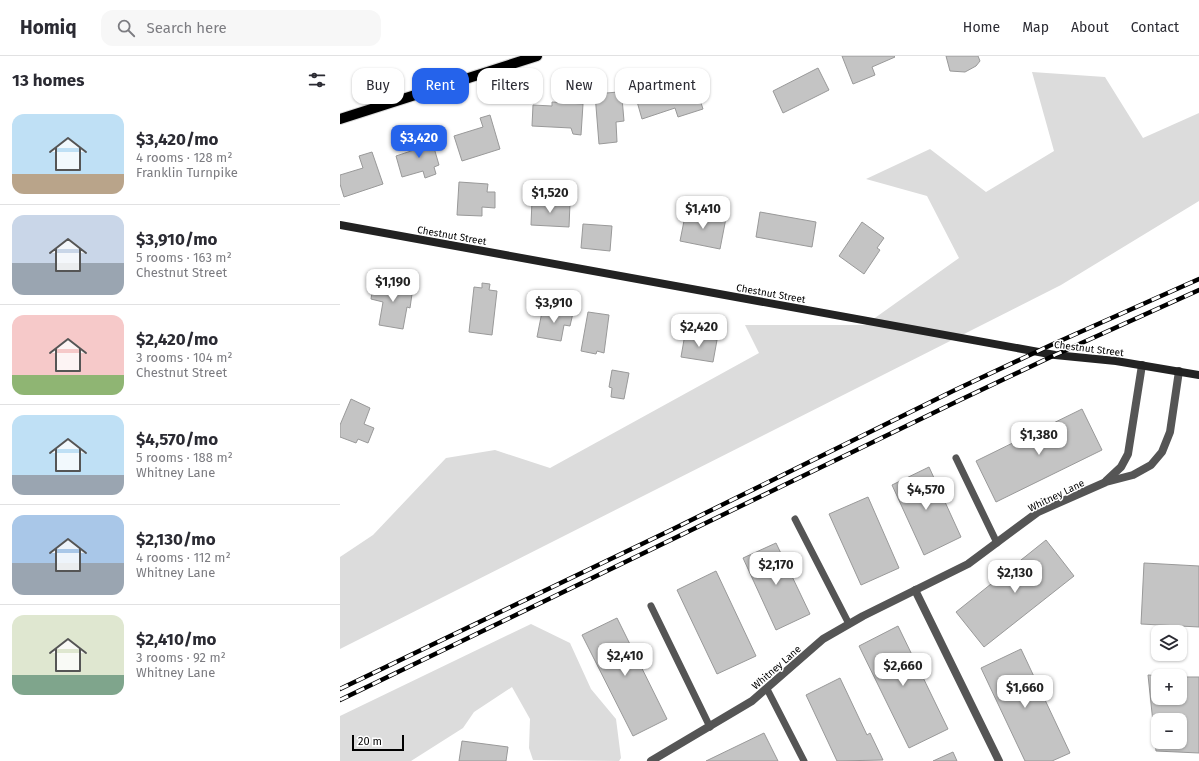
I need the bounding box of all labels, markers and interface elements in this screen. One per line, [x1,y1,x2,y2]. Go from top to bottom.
search box [101,10,381,46]
text: Homiq [20,16,77,39]
icon: search [115,17,137,39]
text: Search here [147,19,227,37]
text: Home [963,19,1000,36]
text: Map [1022,19,1049,36]
text: About [1071,19,1109,36]
text: Contact [1131,19,1179,36]
chip: Buy [352,68,404,104]
chip: Rent [412,68,469,104]
chip: Filters [477,68,543,104]
chip: New [551,68,607,104]
chip: Apartment [615,68,710,104]
icon: filters [306,69,328,91]
text: 13 homes [12,70,84,91]
pin: $3,420 [386,125,452,159]
text: $3,420/mo [136,129,219,150]
icon: home [44,130,92,178]
text: $3,420 [400,130,438,145]
text: 4 rooms · 128 m² [136,150,232,165]
text: Franklin Turnpike [136,165,238,180]
pin: $1,520 [517,180,583,214]
text: $1,520 [531,185,569,200]
pin: $1,410 [670,196,736,230]
text: $1,410 [685,201,721,216]
street label: Chestnut Street [416,224,488,248]
text: $3,910/mo [136,229,218,250]
icon: home [44,231,92,279]
text: 5 rooms · 163 m² [136,250,232,265]
text: Chestnut Street [136,265,227,280]
pin: $1,190 [360,269,426,303]
text: $1,190 [375,274,411,289]
street label: Chestnut Street [735,282,807,306]
pin: $3,910 [521,290,587,324]
text: $3,910 [535,295,573,310]
pin: $2,420 [666,314,732,348]
text: $2,420 [680,319,718,334]
text: $2,420/mo [136,329,218,350]
icon: home [44,331,92,379]
street label: Chestnut Street [1053,339,1125,359]
text: 3 rooms · 104 m² [136,350,233,365]
text: Chestnut Street [136,365,227,380]
pin: $1,380 [1006,422,1072,456]
text: $1,380 [1020,427,1058,442]
text: $4,570/mo [136,429,218,450]
icon: home [44,431,92,479]
text: 5 rooms · 188 m² [136,450,233,465]
text: Whitney Lane [136,465,215,480]
pin: $4,570 [893,477,959,511]
street label: Whitney Lane [1026,477,1086,515]
text: $4,570 [907,482,945,497]
text: $2,130/mo [136,529,216,550]
icon: home [44,531,92,579]
text: 4 rooms · 112 m² [136,550,231,565]
pin: $2,170 [743,552,809,586]
text: $2,170 [758,557,794,572]
pin: $2,130 [982,560,1048,594]
text: Whitney Lane [136,565,215,580]
text: $2,130 [997,565,1033,580]
map controls [1151,625,1187,749]
button: layers [1151,625,1187,661]
text: $2,410/mo [136,629,217,650]
icon: home [44,631,92,679]
pin: $2,410 [592,643,658,677]
street label: Whitney Lane [750,643,804,692]
text: $2,410 [607,648,643,663]
text: 3 rooms · 92 m² [136,650,226,665]
pin: $2,660 [870,653,936,687]
text: $2,660 [884,658,923,673]
text: Whitney Lane [136,665,215,680]
button: + [1151,669,1187,705]
pin: $1,660 [992,675,1058,709]
text: $1,660 [1006,680,1044,695]
button: − [1151,713,1187,749]
scale bar [352,733,404,752]
text: 20 m [358,735,382,748]

